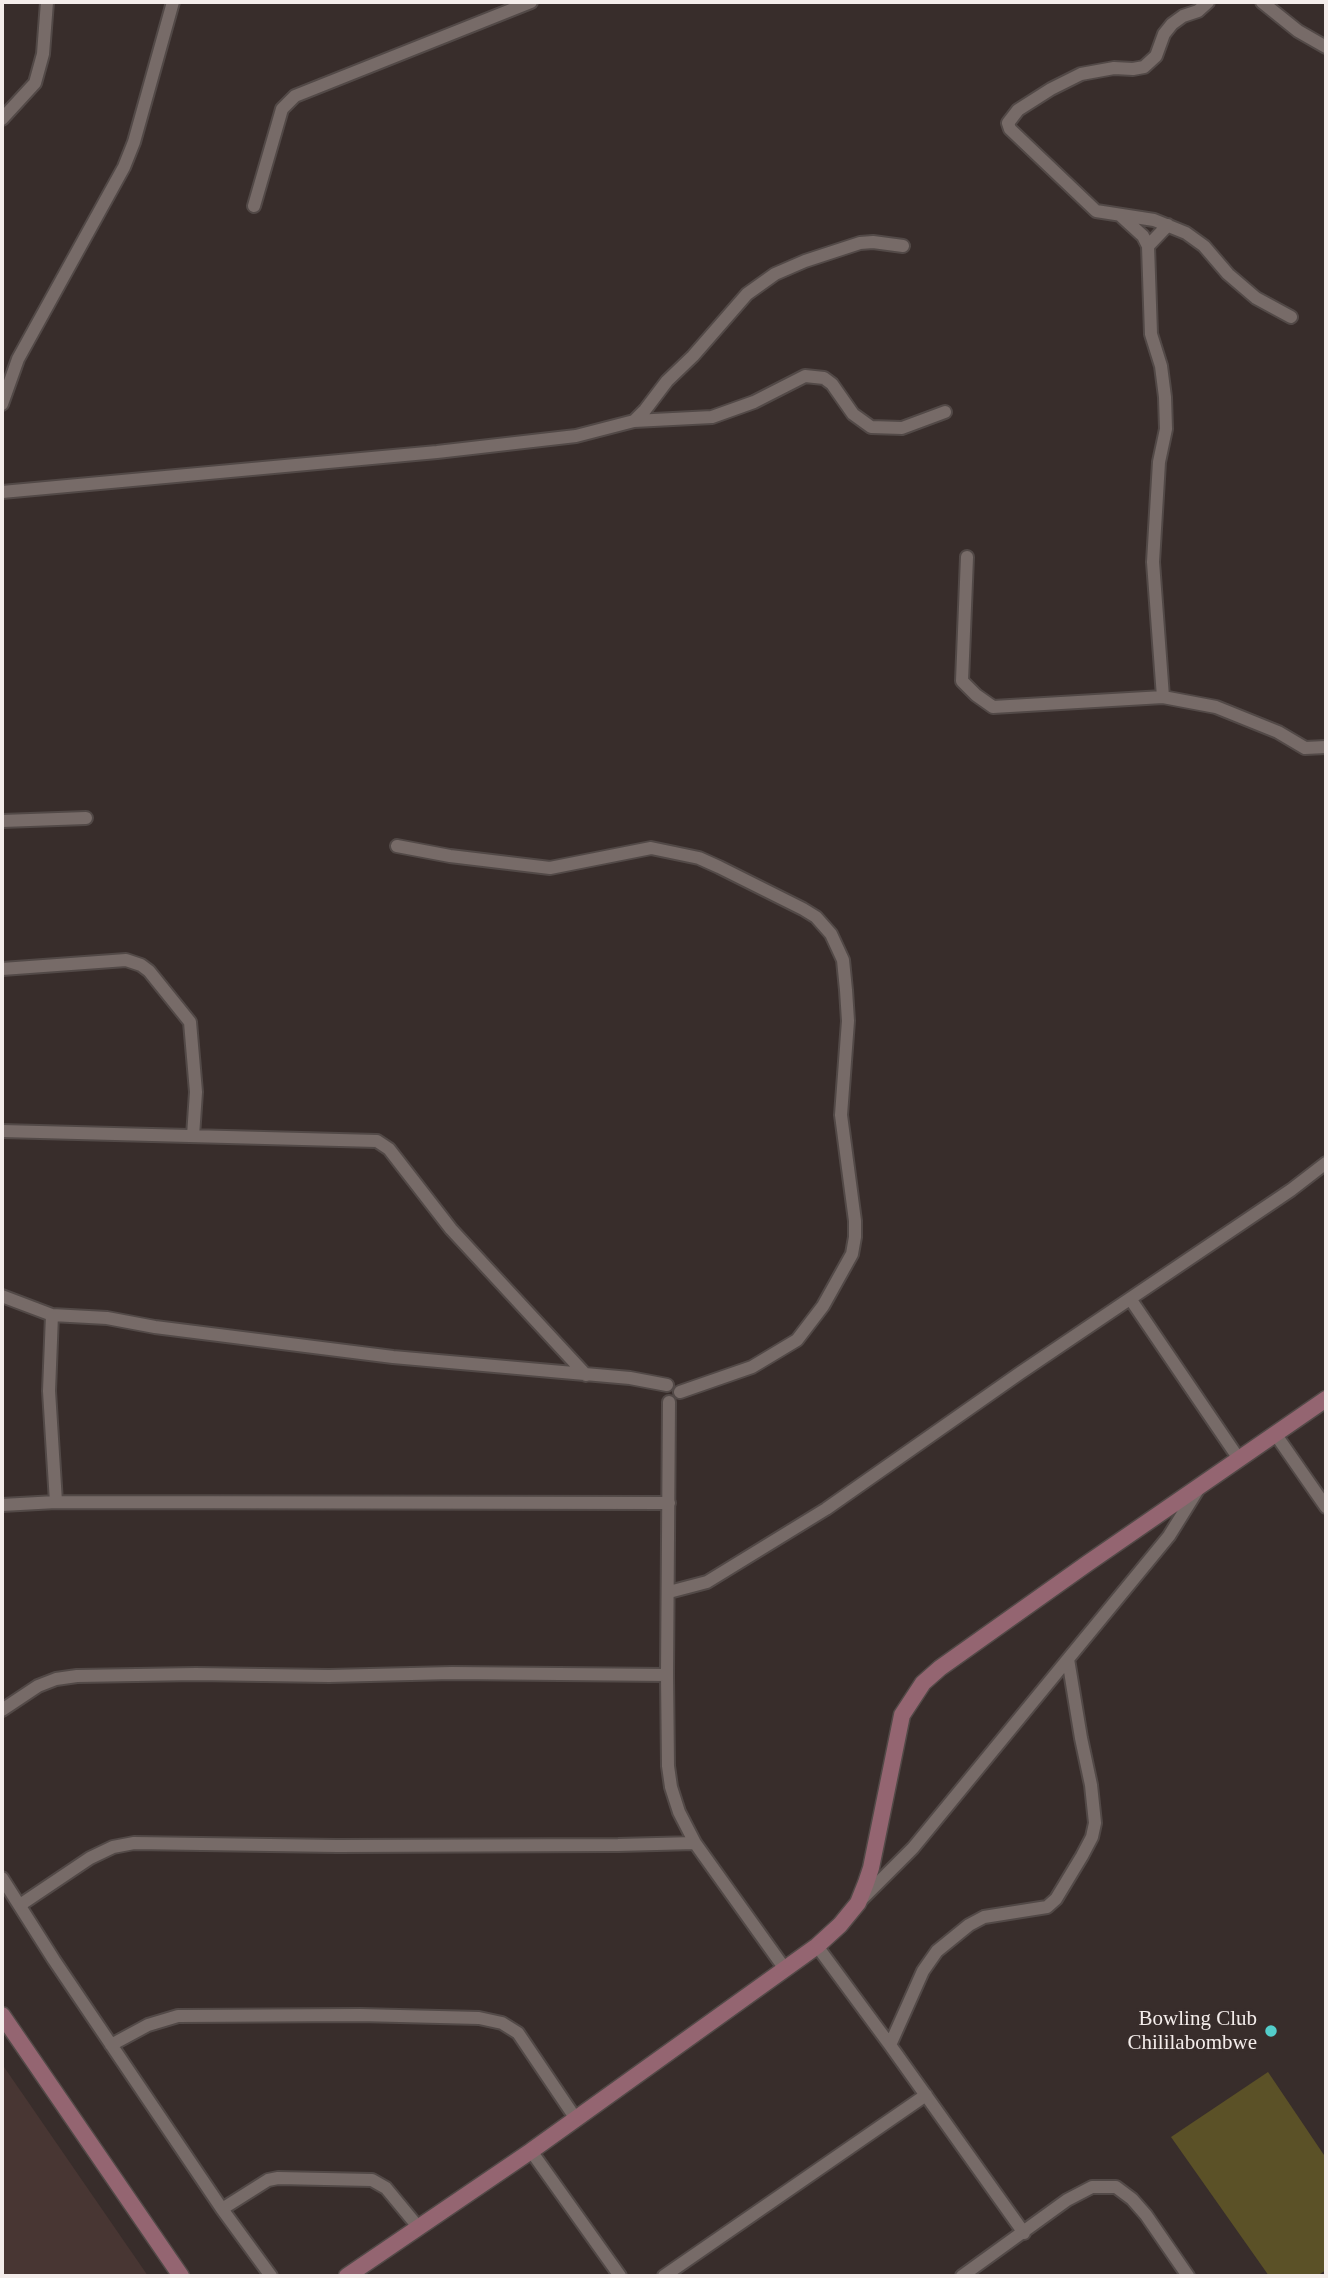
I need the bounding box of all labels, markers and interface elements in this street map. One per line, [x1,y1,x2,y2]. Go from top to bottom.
place label: Bowling Club Chililabombwe [1128,2006,1257,2056]
marker: Bowling Club Chililabombwe [1263,2023,1279,2039]

